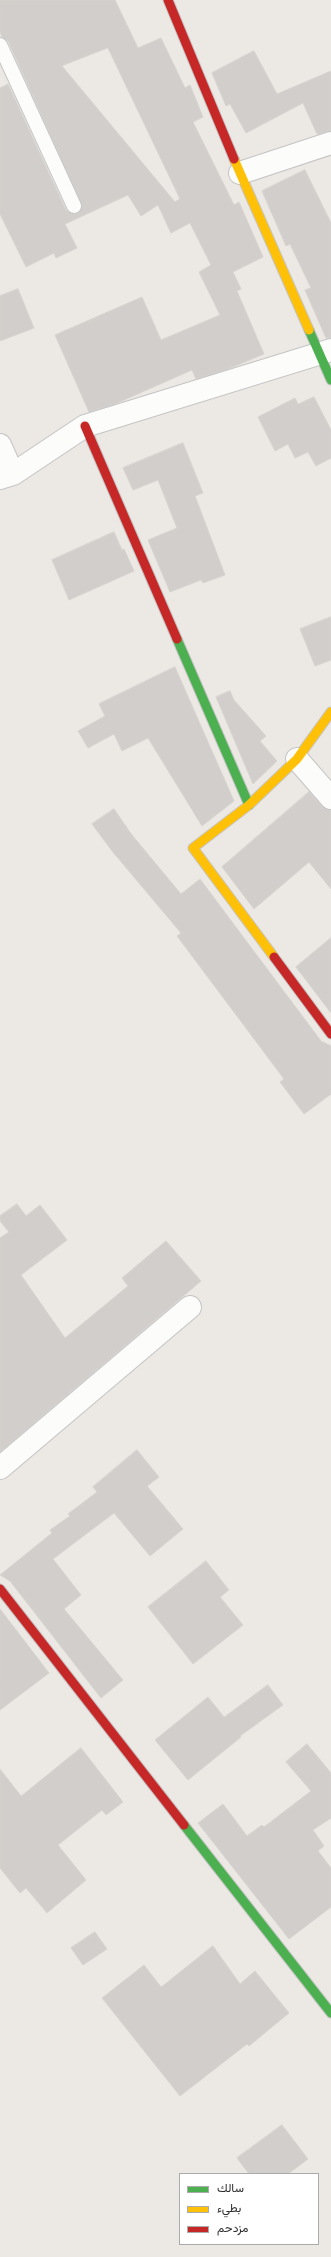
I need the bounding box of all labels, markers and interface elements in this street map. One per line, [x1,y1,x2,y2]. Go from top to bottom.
legend [179,2173,319,2245]
text: سالك [217,2180,244,2195]
text: بطيء [217,2200,241,2215]
text: مزدحم [217,2220,248,2235]

